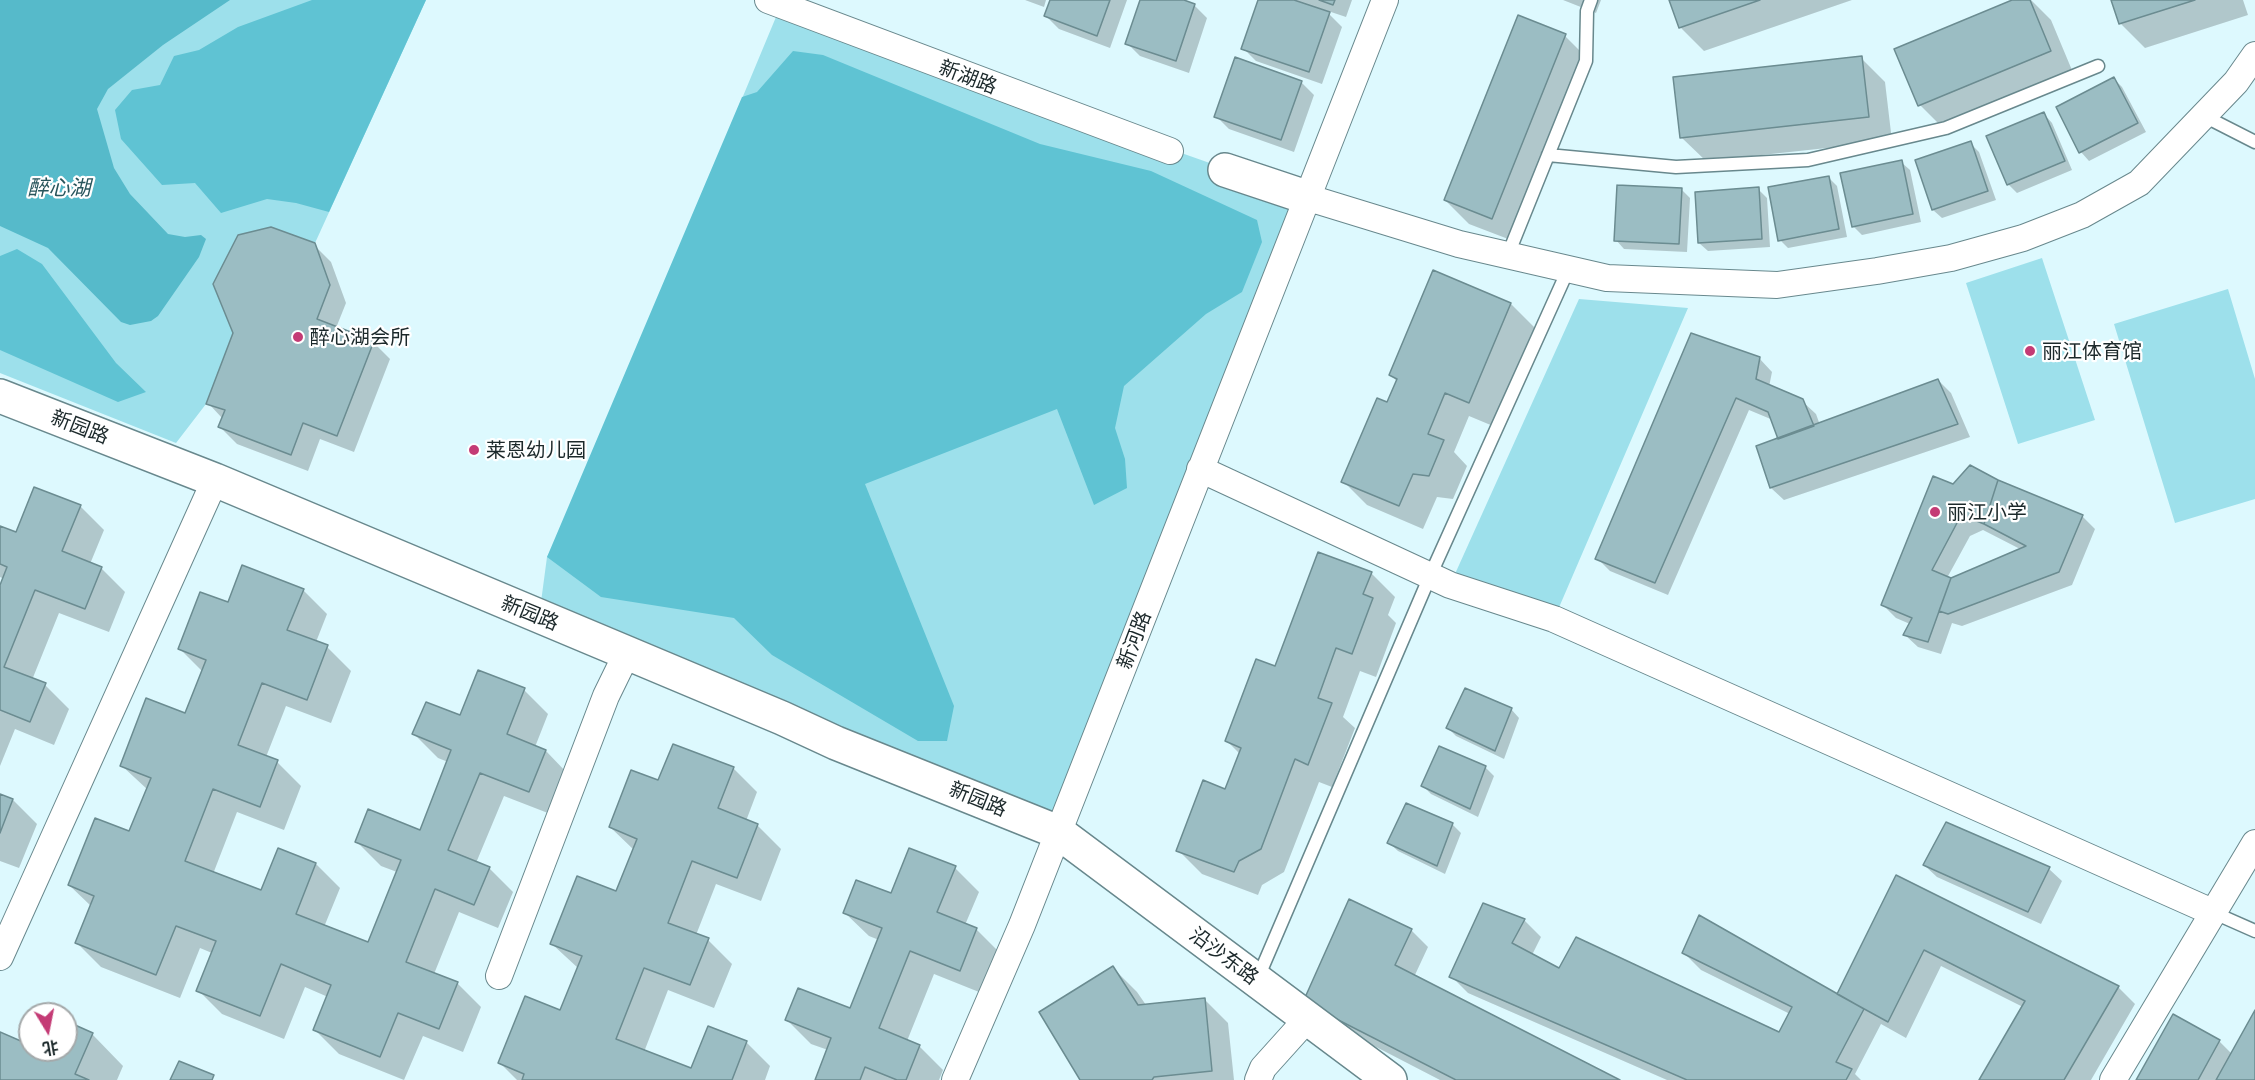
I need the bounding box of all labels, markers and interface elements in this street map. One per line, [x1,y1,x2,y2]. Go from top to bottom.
street label: 新湖路 [936,55,1000,99]
water label: 醉心湖 [28,175,90,201]
place label: 醉心湖会所 [310,325,410,349]
marker: 醉心湖会所 [291,330,305,344]
place label: 丽江体育馆 [2042,339,2142,363]
marker: 丽江体育馆 [2023,344,2037,358]
street label: 新园路 [48,405,112,449]
place label: 莱恩幼儿园 [486,438,586,462]
marker: 莱恩幼儿园 [467,443,481,457]
place label: 丽江小学 [1947,500,2027,524]
marker: 丽江小学 [1928,505,1942,519]
street label: 新园路 [498,591,562,635]
street label: 新河路 [1112,608,1156,672]
street label: 新园路 [946,777,1010,821]
street label: 沿沙东路 [1185,922,1263,990]
north arrow [18,1002,78,1062]
text: 北 [41,1038,60,1059]

